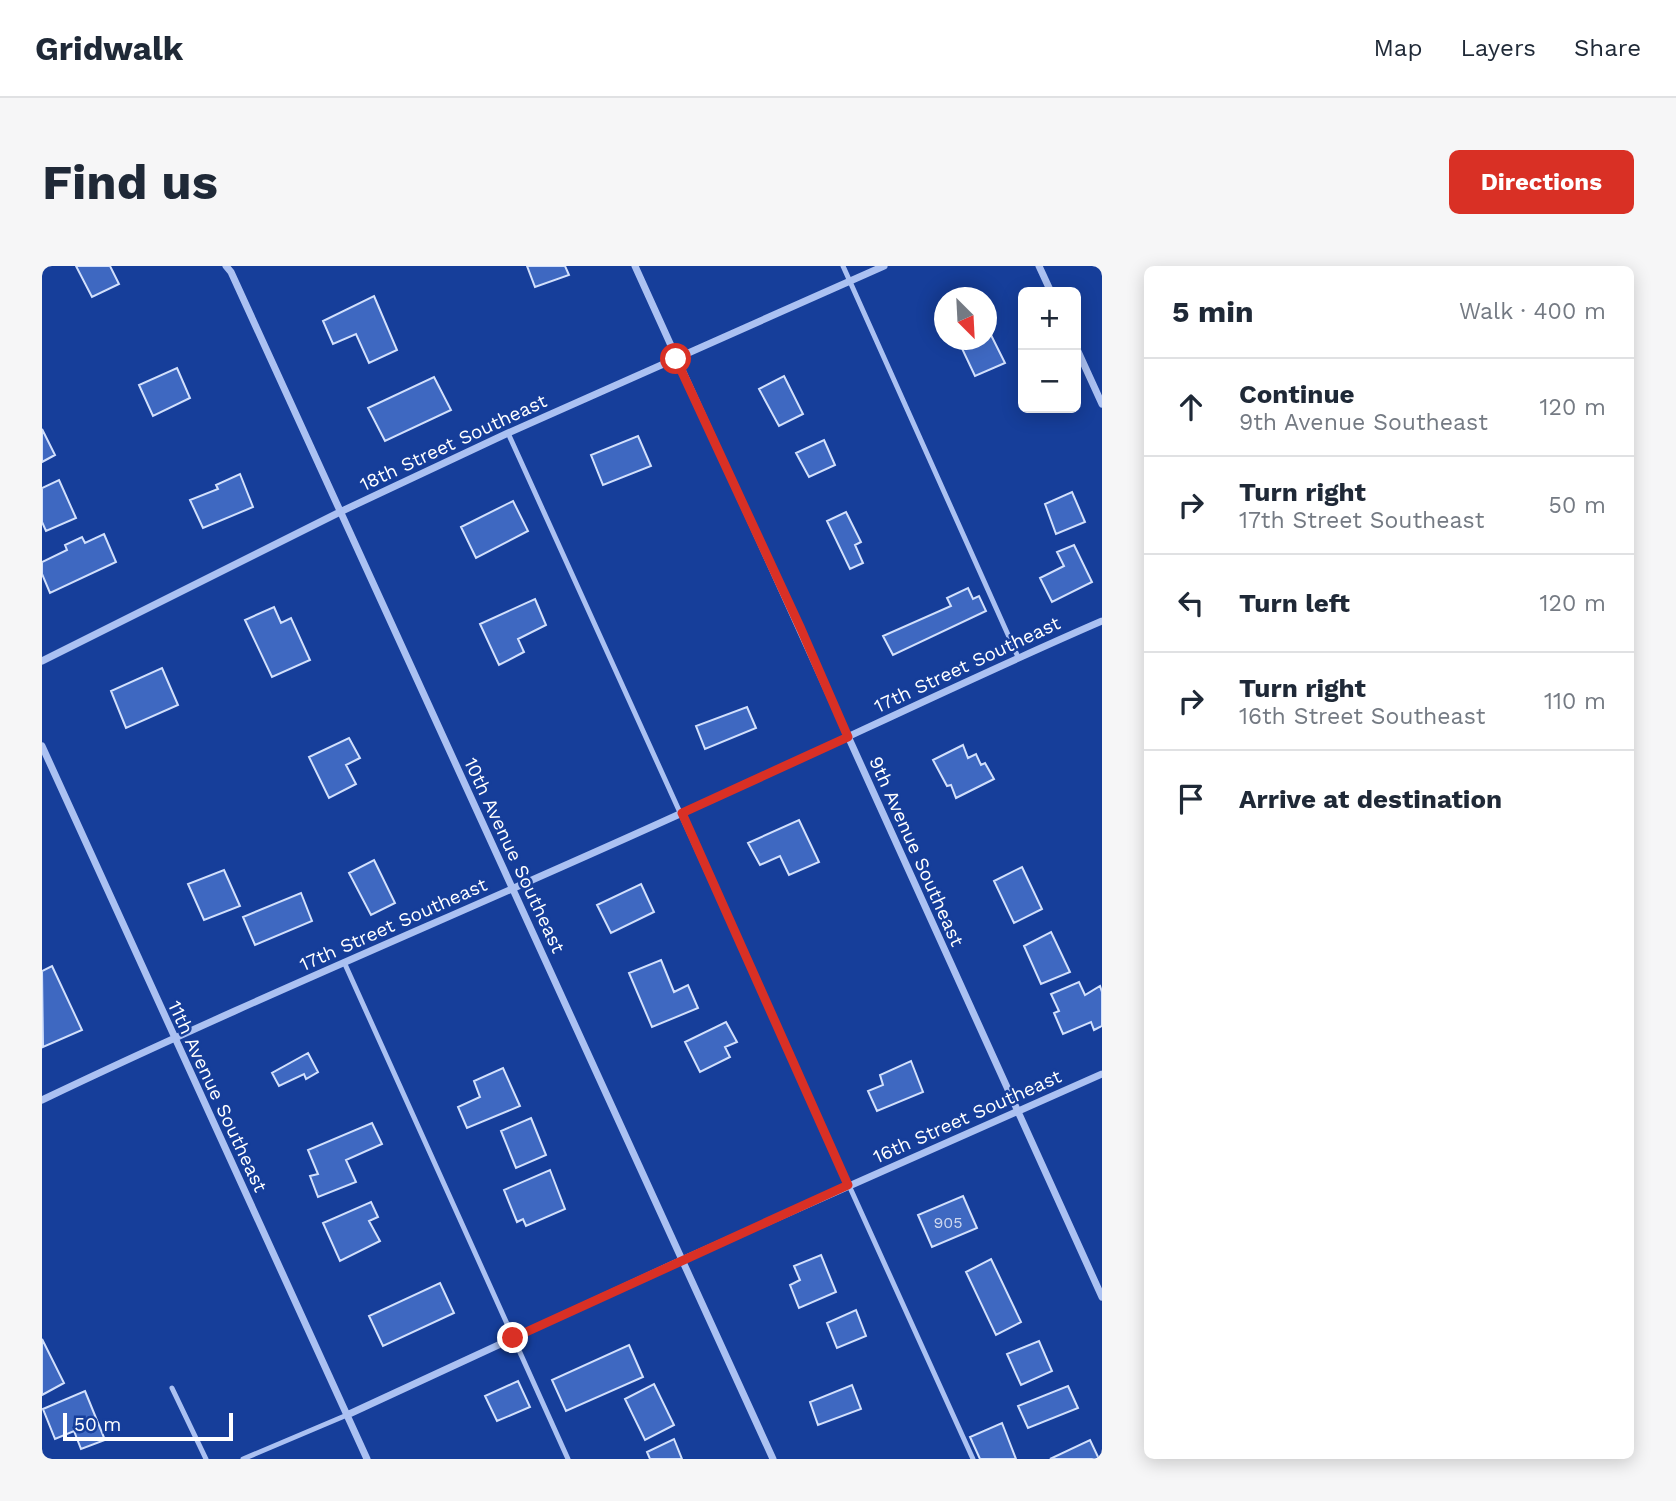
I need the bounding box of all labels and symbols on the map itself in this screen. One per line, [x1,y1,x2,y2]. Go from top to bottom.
north arrow [934,287,997,350]
route start [660,343,691,374]
street label: 18th Street Southeast [356,389,550,496]
street label: 17th Street Southeast [871,611,1064,718]
street label: 9th Avenue Southeast [864,753,969,950]
street label: 10th Avenue Southeast [459,754,570,957]
street label: 17th Street Southeast [296,873,490,976]
street label: 11th Avenue Southeast [163,997,272,1196]
street label: 16th Street Southeast [870,1065,1065,1168]
house number: 905 [933,1213,963,1232]
route end [497,1322,528,1353]
scale bar [63,1410,233,1442]

